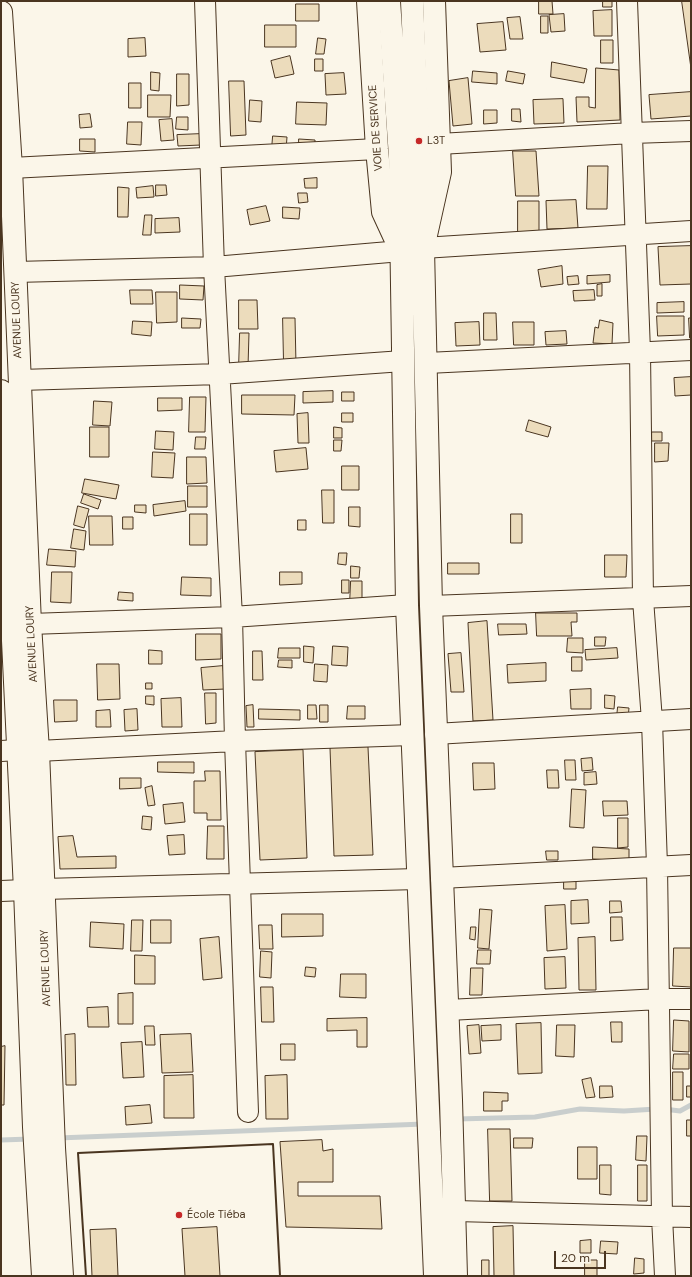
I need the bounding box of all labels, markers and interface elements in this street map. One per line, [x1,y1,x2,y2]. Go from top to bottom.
street label: VOIE DE SERVICE [366,84,386,172]
place label: L3T [427,134,445,148]
marker: L3T [414,136,424,146]
street label: AVENUE LOURY [9,281,25,359]
street label: AVENUE LOURY [23,605,41,683]
street label: AVENUE LOURY [38,929,54,1007]
place label: École Tiéba [187,1208,246,1222]
marker: École Tiéba [174,1210,184,1220]
scale bar [556,1243,608,1269]
text: 20 m [561,1250,590,1266]

